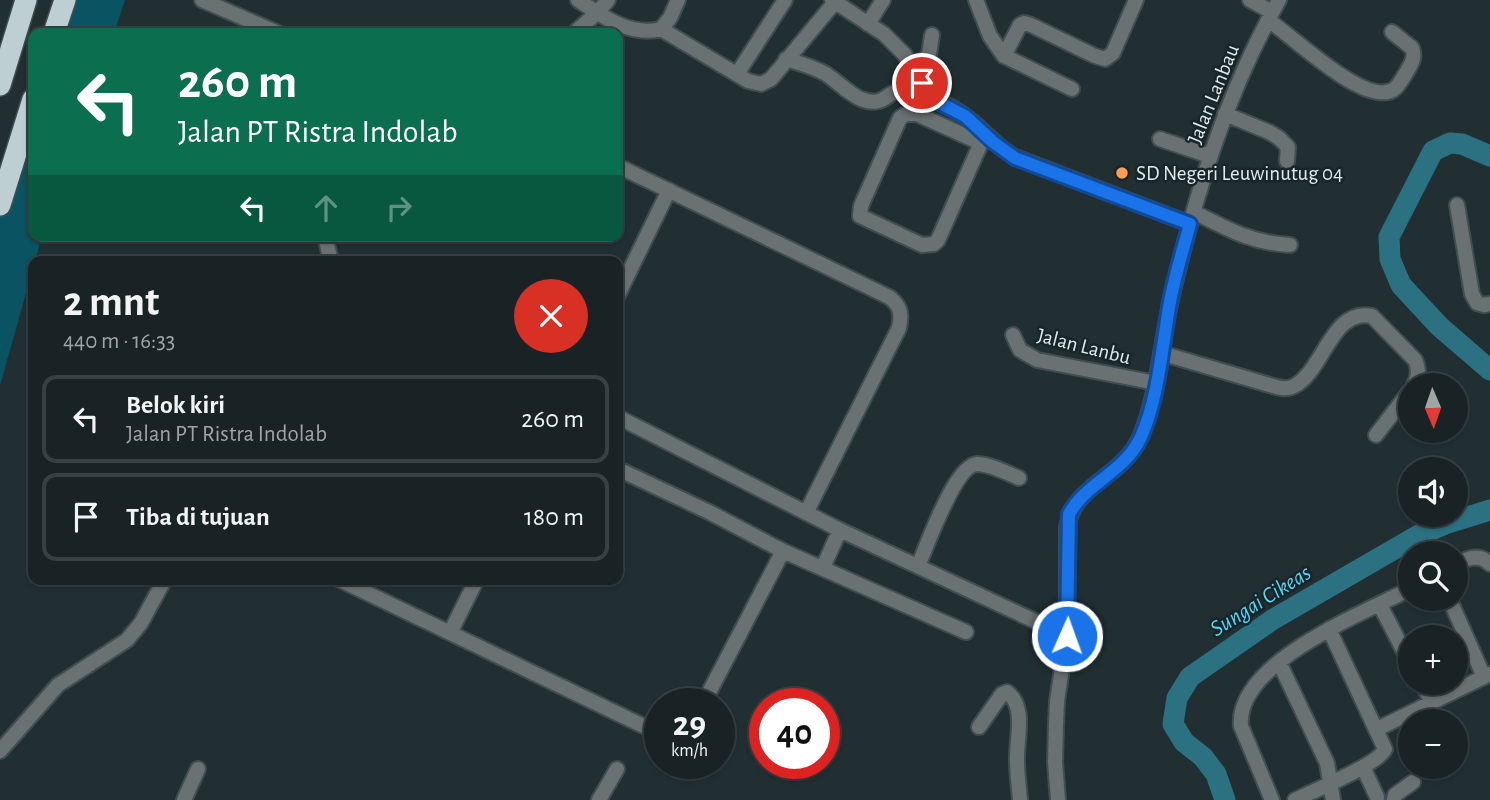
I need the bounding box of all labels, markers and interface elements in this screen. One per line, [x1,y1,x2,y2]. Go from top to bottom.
street label: Jalan Lanbau [1184,41,1243,147]
pin [892,53,952,113]
icon: left [63,56,154,147]
text: 260 m [178,58,297,107]
icon: arrive [903,64,941,102]
text: Jalan PT Ristra Indolab [178,116,458,148]
place label: SD Negeri Leuwinutug 04 [1136,163,1343,184]
marker: SD Negeri Leuwinutug 04 [1114,165,1130,181]
icon: left [234,189,272,227]
icon: ahead [307,189,345,227]
icon: right [380,189,418,227]
button: close [514,279,588,353]
text: 2 mnt [63,281,159,323]
street label: Jalan Lanbu [1035,325,1133,368]
text: 440 m · 16:33 [63,330,175,353]
north arrow [1398,373,1468,443]
map controls [1398,373,1468,779]
text: Belok kiri [126,392,225,418]
icon: left [67,400,105,438]
text: 260 m [521,406,584,432]
text: Jalan PT Ristra Indolab [126,423,327,446]
button: sound [1398,457,1468,527]
icon: arrive [67,498,105,536]
text: Tiba di tujuan [126,504,270,530]
text: 180 m [524,504,584,530]
button: search [1398,541,1468,611]
water label: Sungai Cikeas [1207,561,1315,641]
position arrow [1030,599,1104,673]
button: + [1398,625,1468,695]
speed limit sign: 40 [749,688,840,779]
text: 29 [673,707,706,742]
button: − [1398,709,1468,779]
text: km/h [671,742,708,760]

